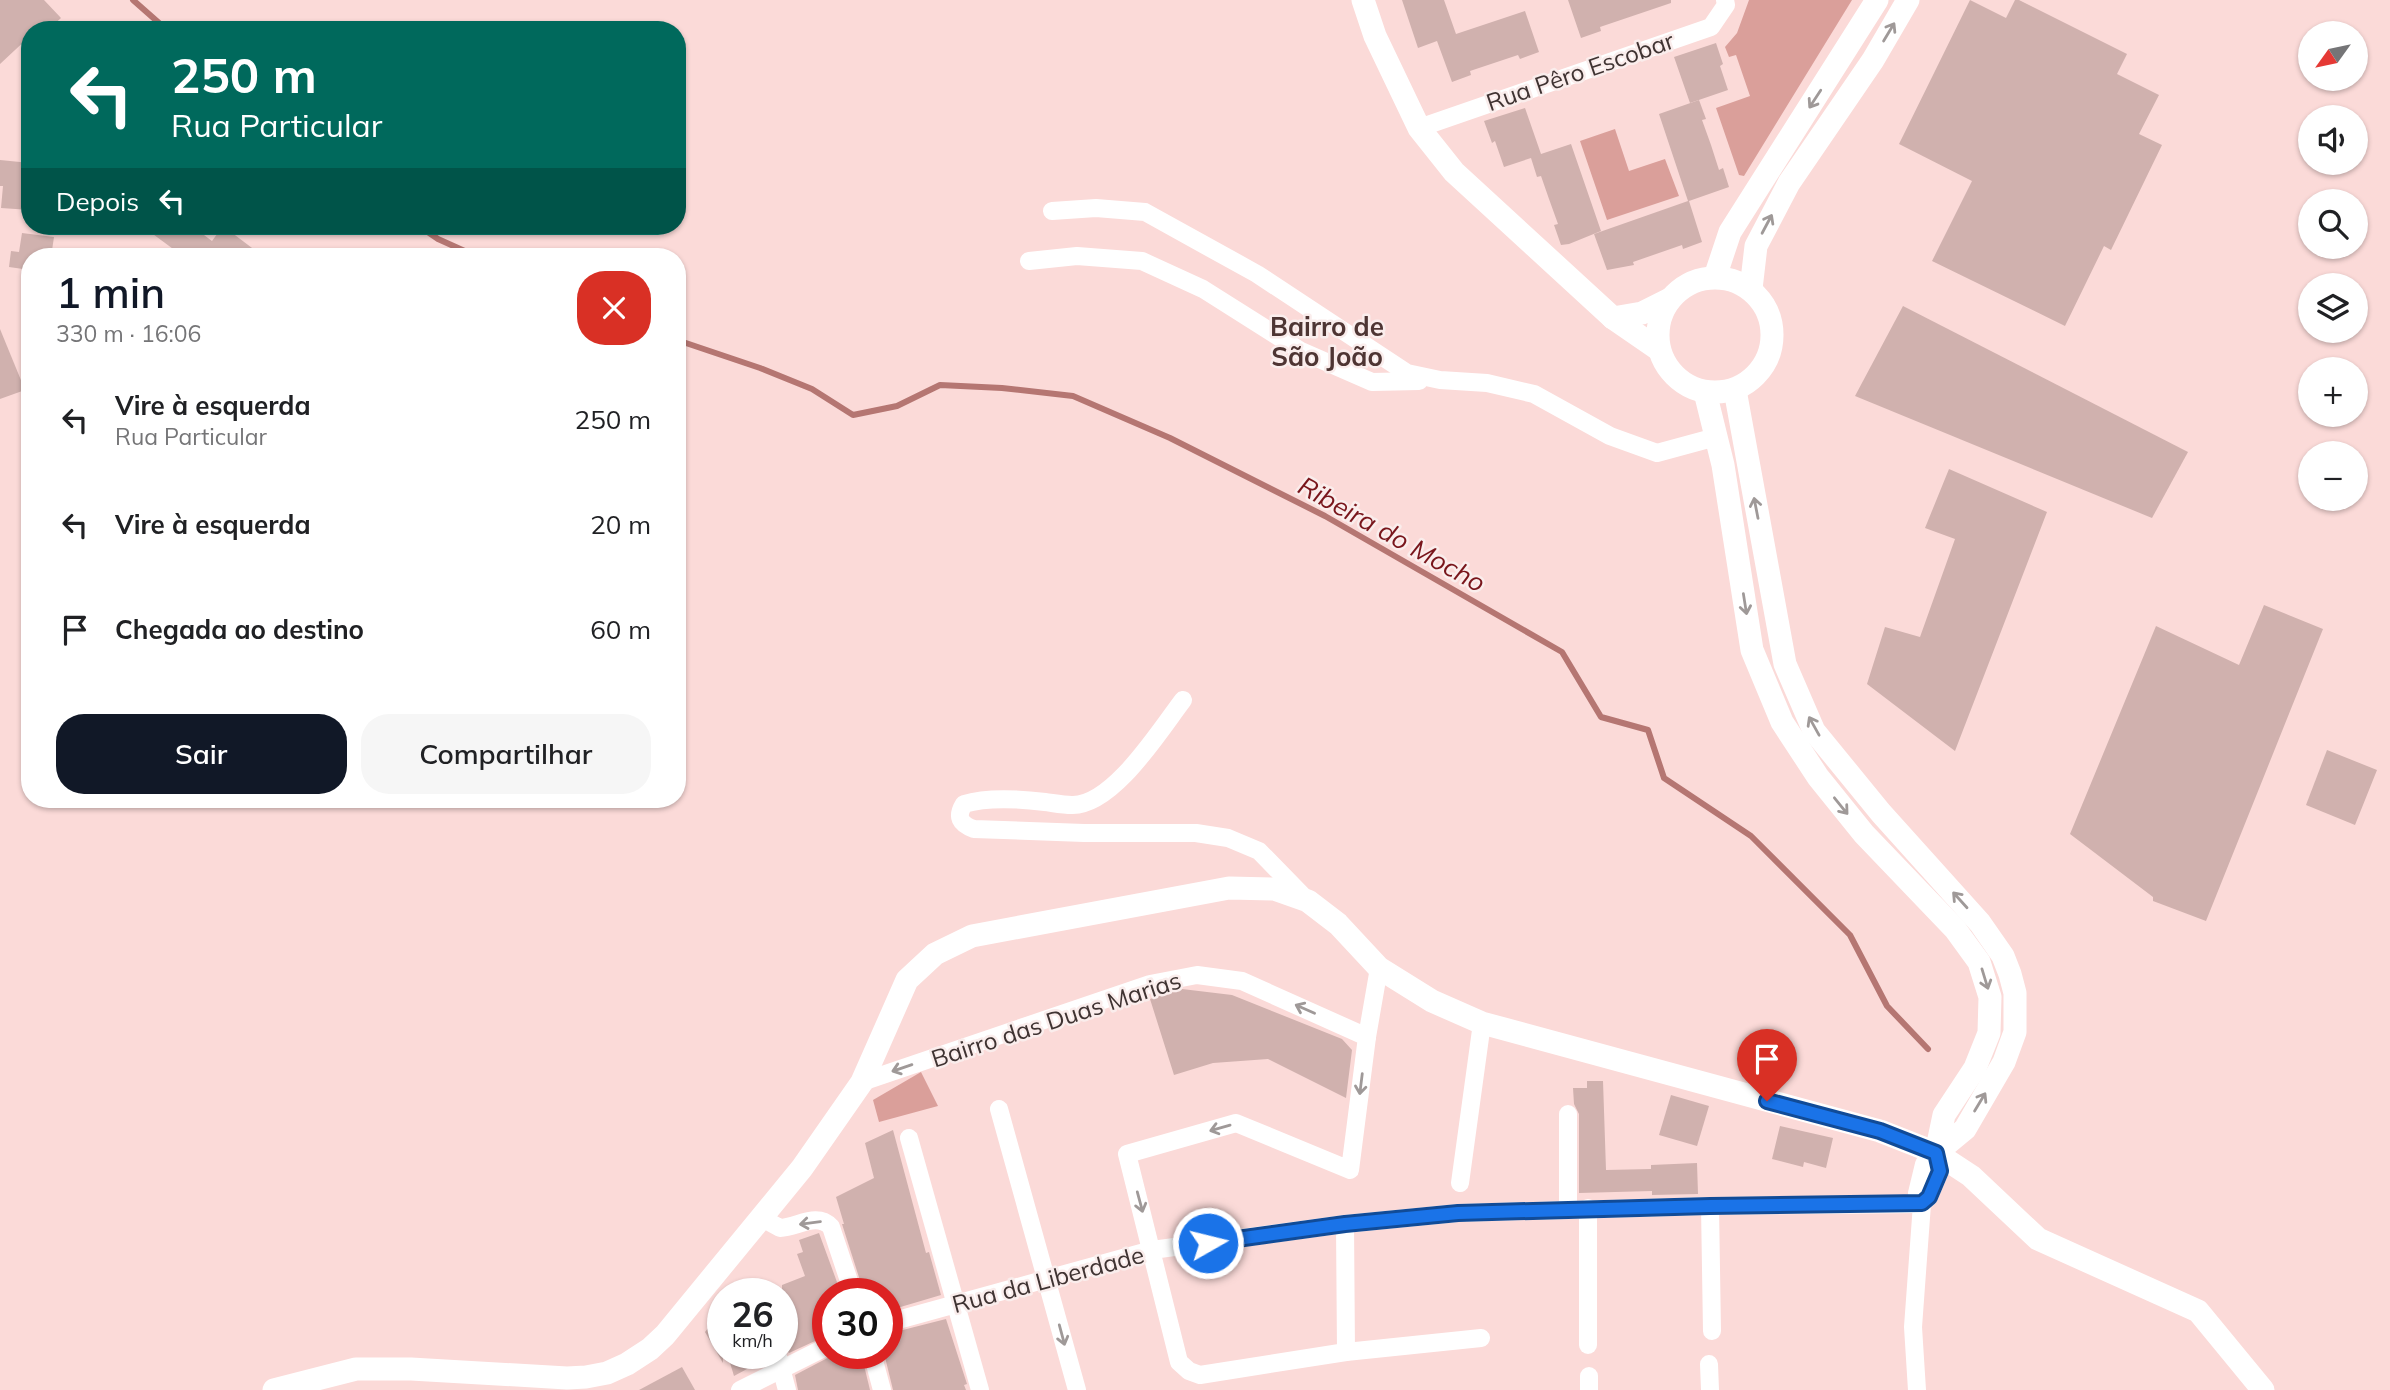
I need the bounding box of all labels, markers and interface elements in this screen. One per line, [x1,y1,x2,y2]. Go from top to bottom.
north arrow [2298,21,2368,91]
map controls [2298,21,2368,511]
one-way arrow [1883,23,1897,43]
street label: Rua Pêro Escobar [1482,25,1678,117]
text: 250 m [171,44,317,105]
icon: left [56,49,147,140]
one-way arrow [1808,89,1822,108]
text: Rua Particular [171,105,382,145]
button: sound [2298,105,2368,175]
icon: left [153,182,191,220]
text: Depois [56,185,139,218]
button: search [2298,189,2368,259]
one-way arrow [1761,214,1774,235]
text: 1 min [56,266,165,319]
button: close [577,271,651,345]
button: layers [2298,273,2368,343]
district label: Bairro de São João [1270,310,1384,373]
text: 330 m · 16:06 [56,319,201,348]
button: + [2298,357,2368,427]
text: Vire à esquerda [115,389,311,422]
icon: left [56,401,94,439]
text: 250 m [575,403,651,436]
text: Rua Particular [115,422,267,451]
button: − [2298,441,2368,511]
water label: Ribeira do Mocho [1293,469,1491,599]
one-way arrow [1749,497,1762,520]
icon: left [56,506,94,544]
text: Vire à esquerda [115,508,311,541]
text: 20 m [590,508,651,541]
one-way arrow [1738,592,1751,615]
icon: arrive [56,611,94,649]
text: Chegada ao destino [115,613,364,646]
text: 60 m [590,613,651,646]
button: Sair [56,714,347,794]
button: Compartilhar [361,714,651,794]
one-way arrow [1807,717,1821,737]
one-way arrow [1833,796,1848,814]
one-way arrow [1952,892,1968,910]
street label: Bairro das Duas Marias [927,964,1185,1074]
one-way arrow [1979,968,1992,990]
one-way arrow [1294,1002,1316,1015]
pin [1737,1029,1797,1101]
icon: arrive [1748,1040,1786,1078]
one-way arrow [892,1063,914,1075]
one-way arrow [1355,1072,1368,1094]
one-way arrow [1974,1093,1988,1113]
one-way arrow [1209,1122,1232,1135]
one-way arrow [1134,1191,1147,1213]
position arrow [1171,1206,1245,1280]
one-way arrow [800,1216,822,1229]
street label: Rua da Liberdade [949,1239,1147,1319]
speed limit sign: 30 [812,1278,903,1369]
text: 26 [731,1292,774,1336]
one-way arrow [1056,1323,1069,1345]
text: km/h [732,1329,773,1352]

